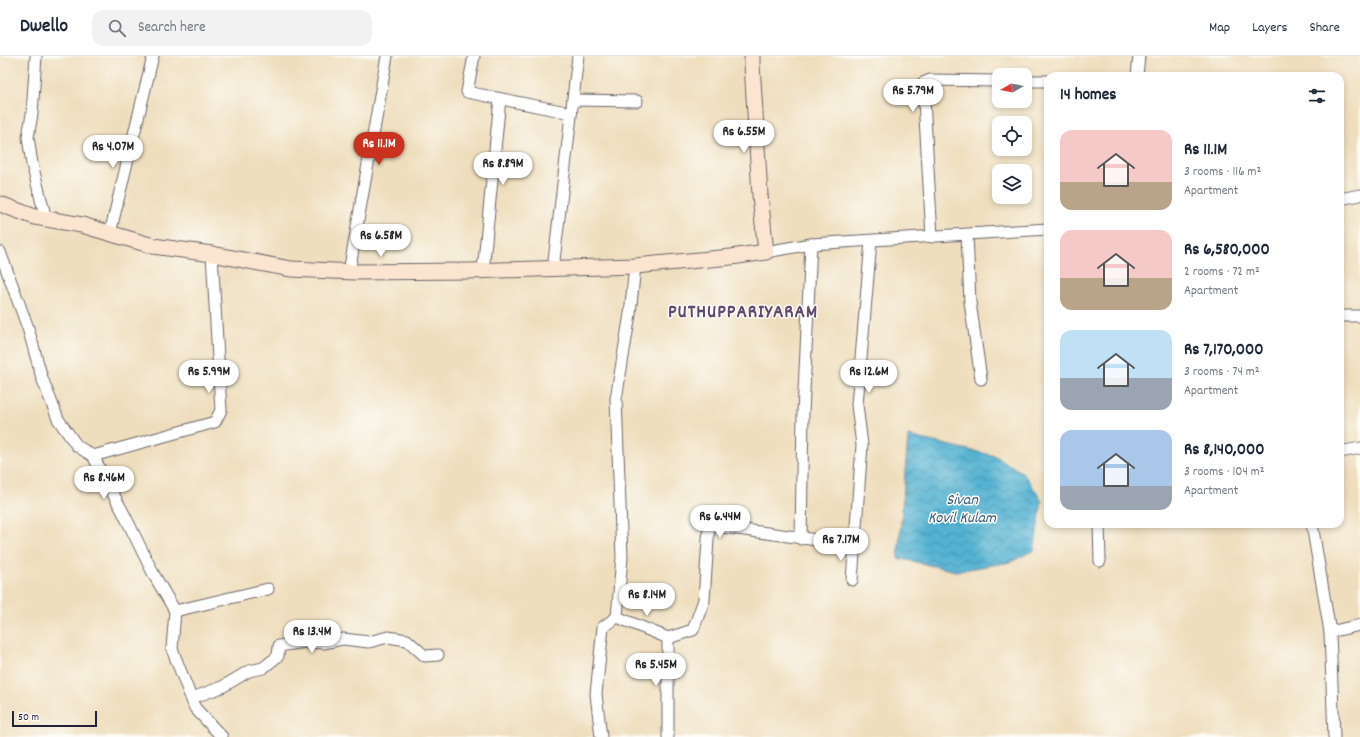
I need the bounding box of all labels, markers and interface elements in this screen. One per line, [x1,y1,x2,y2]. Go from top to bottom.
search box [92,10,372,46]
text: Dwello [20,14,68,41]
icon: search [106,17,128,39]
text: Search here [138,17,206,39]
text: Map [1209,18,1230,38]
text: Layers [1252,18,1287,38]
text: Share [1309,18,1340,38]
north arrow [992,68,1032,108]
map controls [992,68,1032,204]
pin: Rs 5.79M [872,79,954,113]
text: Rs 5.79M [892,82,934,101]
text: 14 homes [1060,84,1116,108]
icon: filters [1306,85,1328,107]
button: locate [992,116,1032,156]
pin: Rs 6.55M [703,120,785,154]
text: Rs 6.55M [723,123,765,142]
pin: Rs 11.1M [338,132,420,166]
pin: Rs 4.07M [72,135,154,169]
text: Rs 11.1M [362,135,396,154]
text: Rs 4.07M [92,138,134,157]
text: Rs 11.1M [1184,139,1227,163]
icon: home [1092,146,1140,194]
pin: Rs 8.89M [462,152,544,186]
text: Rs 8.89M [483,155,523,174]
text: 3 rooms · 116 m² [1184,163,1261,182]
button: layers [992,164,1032,204]
text: Apartment [1184,182,1238,201]
pin: Rs 6.58M [340,224,422,258]
text: Rs 6.58M [360,227,402,246]
text: Rs 6,580,000 [1184,239,1270,263]
icon: home [1092,246,1140,294]
text: 2 rooms · 72 m² [1184,263,1260,282]
text: Apartment [1184,282,1238,301]
district label: PUTHUPPARIYARAM [668,300,818,327]
text: Rs 7,170,000 [1184,339,1264,363]
icon: home [1092,346,1140,394]
pin: Rs 5.99M [168,360,250,394]
pin: Rs 12.6M [828,360,910,394]
text: Rs 5.99M [188,363,230,382]
text: Rs 12.6M [849,363,889,382]
text: 3 rooms · 74 m² [1184,363,1260,382]
text: Apartment [1184,382,1238,401]
text: Rs 8,140,000 [1184,439,1264,463]
icon: home [1092,446,1140,494]
text: 3 rooms · 104 m² [1184,463,1264,482]
pin: Rs 8.46M [63,466,145,500]
text: Rs 8.46M [83,469,125,488]
text: Apartment [1184,482,1238,501]
water label: Sivan Kovil Kulam [928,489,997,530]
pin: Rs 6.44M [679,505,761,539]
text: Rs 6.44M [699,508,741,527]
pin: Rs 7.17M [800,528,882,562]
text: Rs 7.17M [822,531,860,550]
pin: Rs 8.14M [606,583,688,617]
text: Rs 8.14M [628,586,666,605]
pin: Rs 13.4M [271,620,353,654]
text: Rs 13.4M [293,623,331,642]
pin: Rs 5.45M [615,653,697,687]
text: Rs 5.45M [635,656,677,675]
scale bar [12,709,97,728]
text: 50 m [18,710,39,726]

